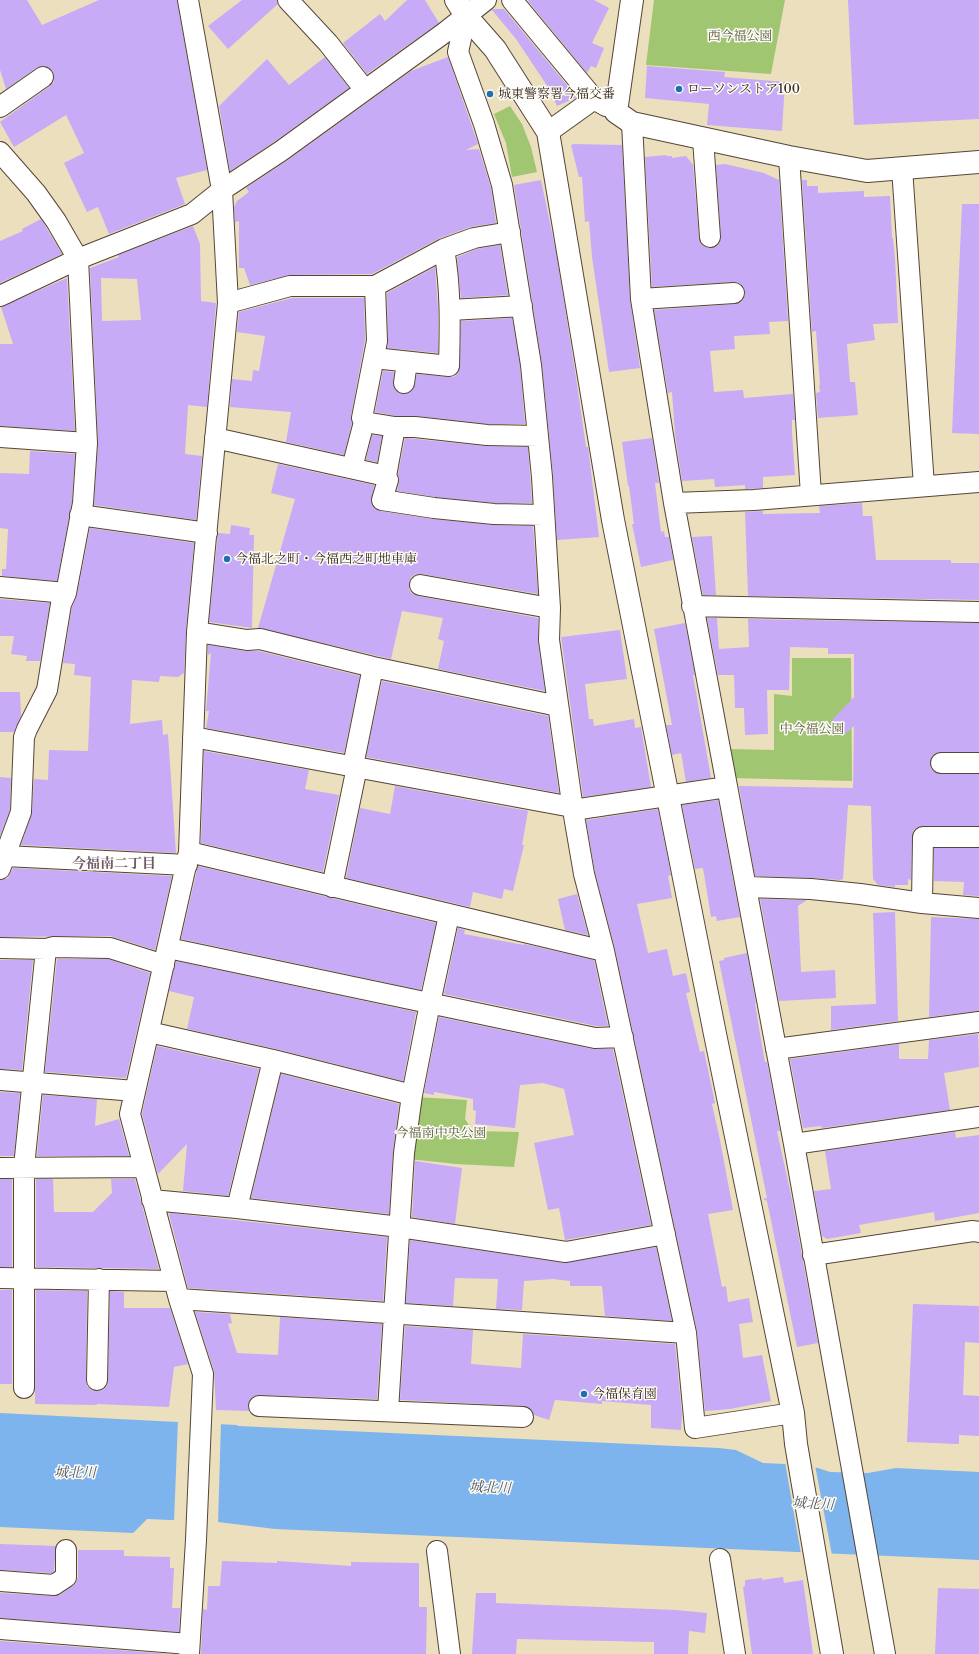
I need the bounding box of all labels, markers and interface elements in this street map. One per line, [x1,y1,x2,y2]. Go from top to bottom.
park label: 西今福公園 [708,28,772,44]
place label: ローソンストア100 [687,81,800,97]
marker: ローソンストア100 [674,84,684,94]
place label: 城東警察署今福交番 [498,86,615,102]
marker: 城東警察署今福交番 [485,89,495,99]
place label: 今福北之町・今福西之町地車庫 [235,551,417,567]
marker: 今福北之町・今福西之町地車庫 [222,554,232,564]
park label: 中今福公園 [780,721,844,737]
district label: 今福南二丁目 [72,856,156,872]
park label: 今福南中央公園 [396,1125,486,1141]
place label: 今福保育園 [592,1386,657,1402]
marker: 今福保育園 [579,1389,589,1399]
water label: 城北川 [54,1465,96,1481]
water label: 城北川 [469,1479,511,1497]
water label: 城北川 [792,1495,834,1513]

